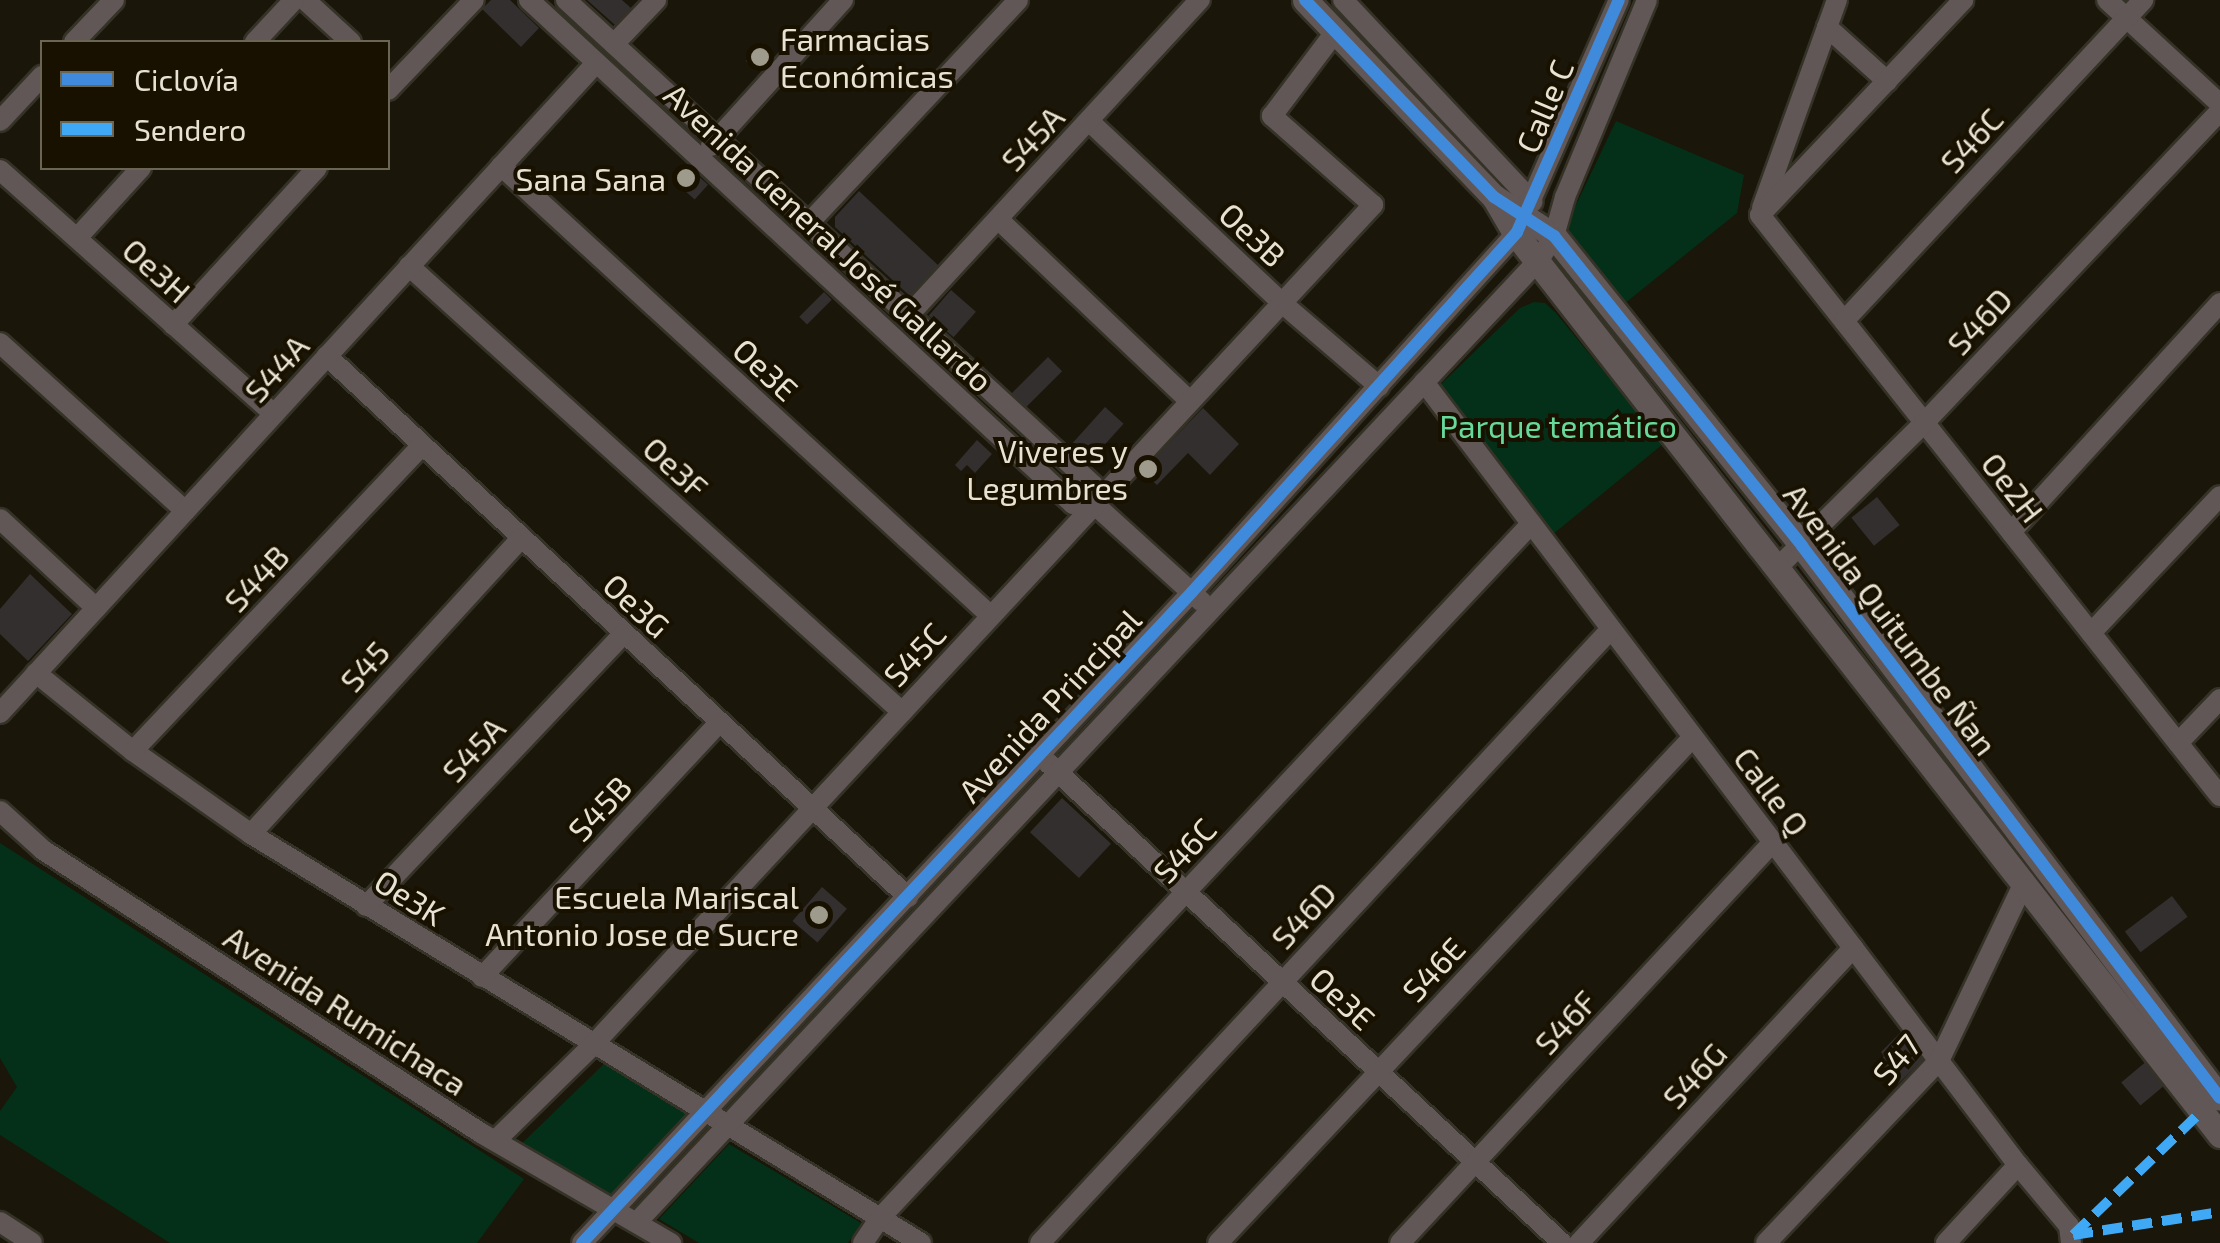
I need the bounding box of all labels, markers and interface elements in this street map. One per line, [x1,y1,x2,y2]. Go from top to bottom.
place label: Farmacias Económicas [780,20,954,95]
legend [40,40,390,170]
marker: Farmacias Económicas [749,46,771,68]
street label: Calle C [1507,54,1581,158]
text: Ciclovía [134,61,239,97]
street label: Avenida General José Gallardo [657,74,1001,400]
street label: S45A [992,98,1072,178]
street label: S46C [1932,100,2010,180]
text: Sendero [134,111,246,147]
place label: Sana Sana [516,159,666,197]
marker: Sana Sana [675,167,697,189]
street label: Oe3B [1212,194,1294,274]
street label: Oe3H [115,230,199,310]
street label: S46D [1939,280,2019,362]
street label: S44A [236,326,316,410]
street label: Oe3E [726,330,806,408]
park label: Parque temático [1439,406,1677,444]
street label: Oe3F [636,428,716,506]
place label: Viveres y Legumbres [966,432,1128,507]
street label: Oe2H [1974,444,2052,530]
marker: Viveres y Legumbres [1137,458,1159,480]
street label: Avenida Quitumbe Ñan [1776,476,2006,762]
street label: S44B [216,537,296,619]
street label: Oe3G [596,565,678,645]
street label: Avenida Principal [950,600,1148,810]
street label: S45C [875,614,953,694]
street label: S45 [331,633,397,699]
street label: S45A [433,709,513,789]
street label: Calle Q [1726,739,1818,843]
street label: S45B [560,768,638,848]
street label: S46C [1145,810,1223,890]
street label: Oe3K [368,861,452,933]
street label: S46D [1263,874,1343,956]
place label: Escuela Mariscal Antonio Jose de Sucre [485,878,799,953]
marker: Escuela Mariscal Antonio Jose de Sucre [808,904,830,926]
street label: Avenida Rumichaca [217,917,475,1103]
street label: S46E [1394,929,1472,1009]
street label: Oe3E [1303,959,1383,1037]
street label: S46F [1526,982,1604,1062]
street label: S47 [1864,1026,1928,1092]
street label: S46G [1654,1034,1734,1116]

